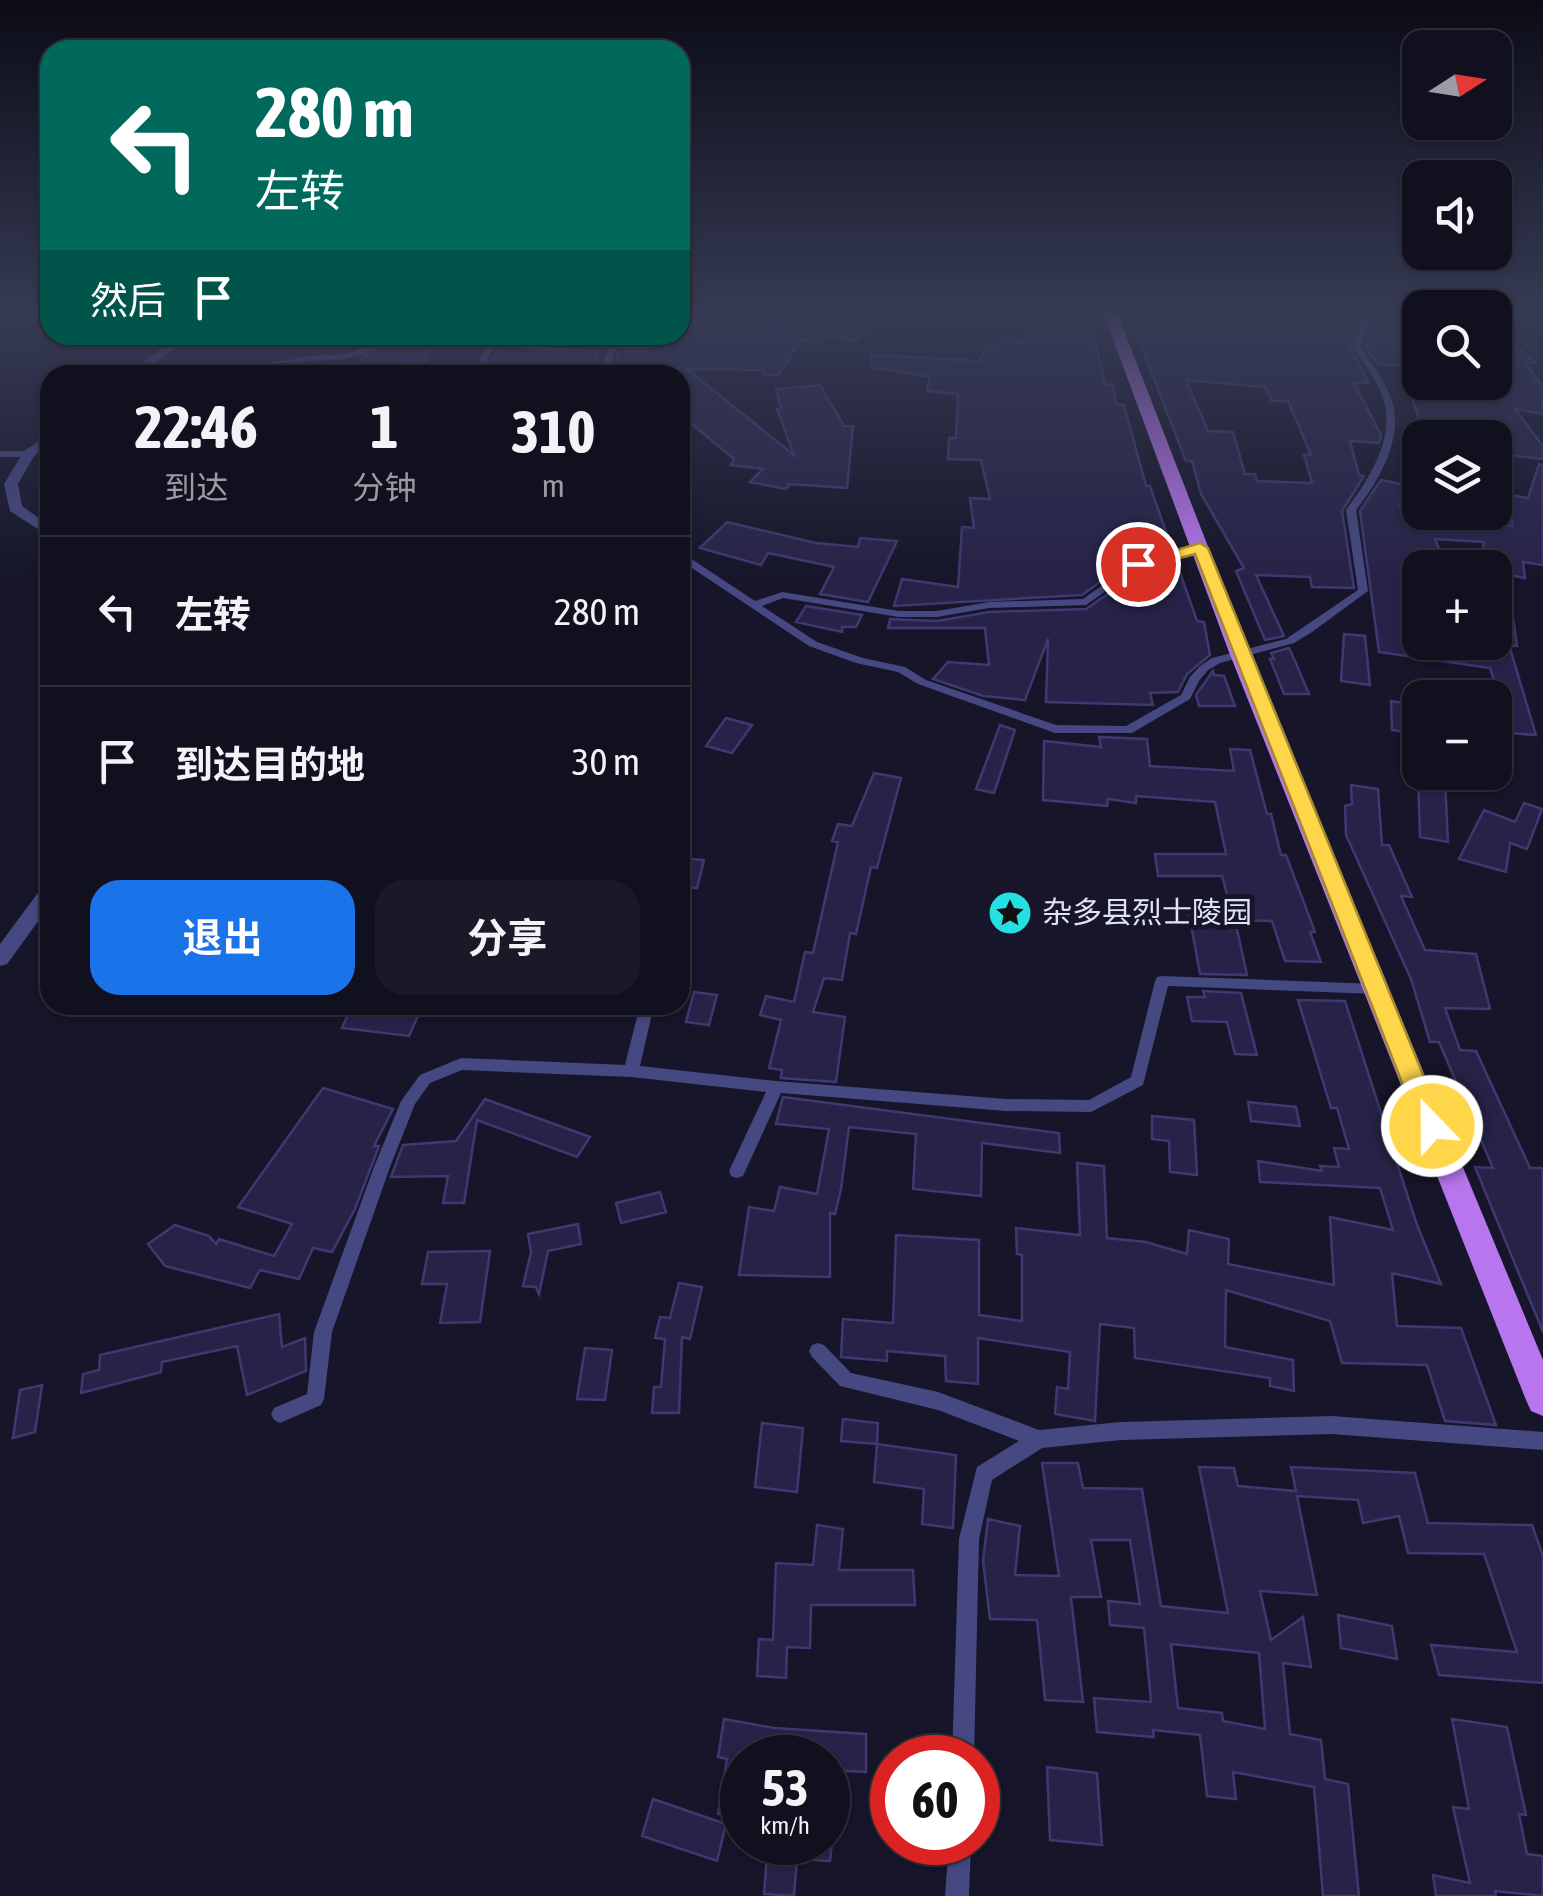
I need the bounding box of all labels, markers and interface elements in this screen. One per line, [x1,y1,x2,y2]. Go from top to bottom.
north arrow [1402,30,1512,140]
map controls [1402,30,1512,790]
text: 280 m [255,72,414,152]
icon: left [90,80,220,210]
button: sound [1402,160,1512,270]
text: 左转 [255,165,345,217]
icon: arrive [186,270,241,325]
text: 然后 [90,279,166,322]
button: search [1402,290,1512,400]
text: 22:46 [134,392,258,461]
text: 1 [370,392,399,461]
text: 310 [511,397,596,466]
button: layers [1402,420,1512,530]
text: m [542,467,565,504]
text: 到达 [164,469,228,506]
text: 分钟 [352,469,416,506]
pin [1096,522,1181,607]
icon: arrive [1111,537,1166,592]
button: + [1402,550,1512,660]
icon: left [90,584,145,639]
text: 280 m [554,590,640,633]
text: 左转 [175,593,251,636]
button: − [1402,680,1512,790]
icon: arrive [90,734,145,789]
text: 30 m [572,740,640,783]
text: 到达目的地 [175,743,365,786]
button: 退出 [90,880,355,995]
button: 分享 [375,880,640,995]
place icon: 杂多县烈士陵园 [987,890,1033,936]
place label: 杂多县烈士陵园 [1042,895,1252,929]
position arrow [1380,1074,1484,1178]
speed limit sign: 60 [870,1735,1000,1865]
text: 53 [761,1759,808,1817]
text: km/h [760,1811,810,1839]

